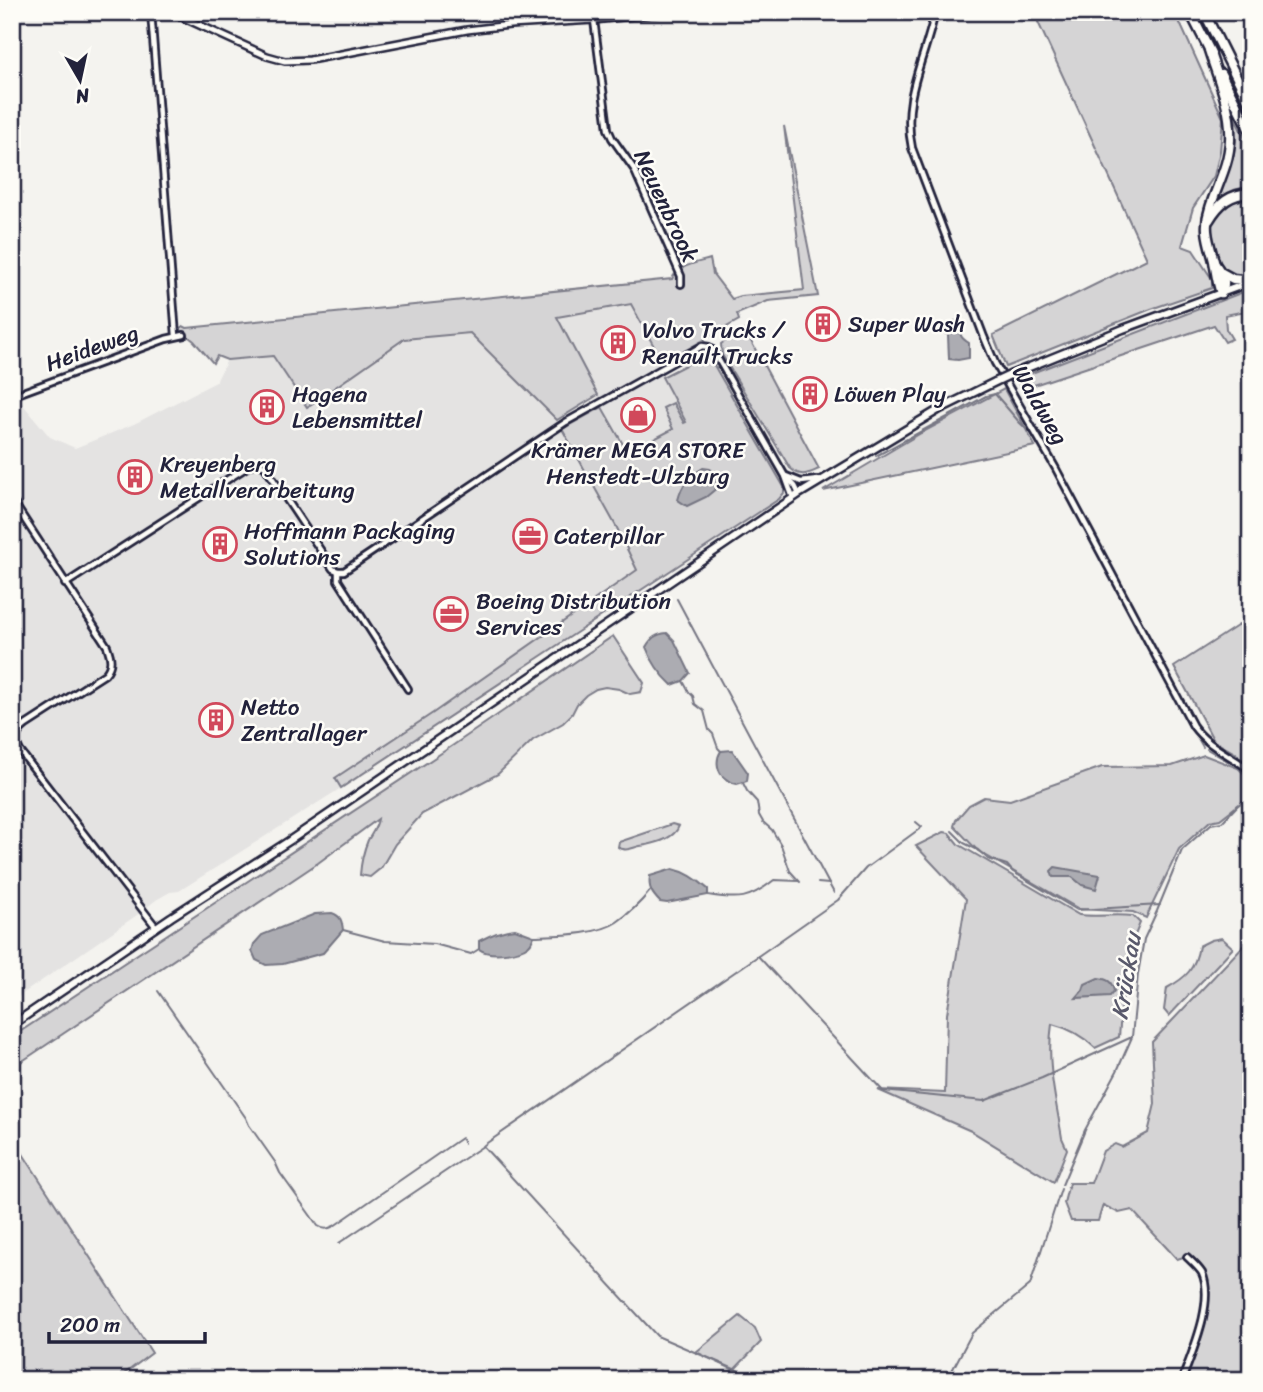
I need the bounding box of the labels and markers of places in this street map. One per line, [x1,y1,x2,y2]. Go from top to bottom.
place label: Super Wash [848,304,965,345]
building icon: Super Wash [804,305,842,343]
place label: Volvo Trucks / Renault Trucks [642,310,793,377]
building icon: Volvo Trucks / Renault Trucks [599,324,637,362]
place label: Hagena Lebensmittel [292,374,423,441]
place label: Löwen Play [834,374,946,415]
building icon: Löwen Play [791,375,829,413]
building icon: Hagena Lebensmittel [248,388,286,426]
shop icon: Krämer MEGA STORE Henstedt-Ulzburg [619,396,657,434]
place label: Krämer MEGA STORE Henstedt-Ulzburg [531,430,746,497]
place label: Kreyenberg Metallverarbeitung [160,444,355,511]
building icon: Kreyenberg Metallverarbeitung [116,458,154,496]
place label: Hoffmann Packaging Solutions [244,511,456,578]
place label: Caterpillar [554,516,665,557]
office icon: Caterpillar [511,517,549,555]
building icon: Hoffmann Packaging Solutions [201,525,239,563]
place label: Boeing Distribution Services [476,581,671,648]
office icon: Boeing Distribution Services [432,595,470,633]
place label: Netto Zentrallager [241,687,368,754]
building icon: Netto Zentrallager [197,701,235,739]

